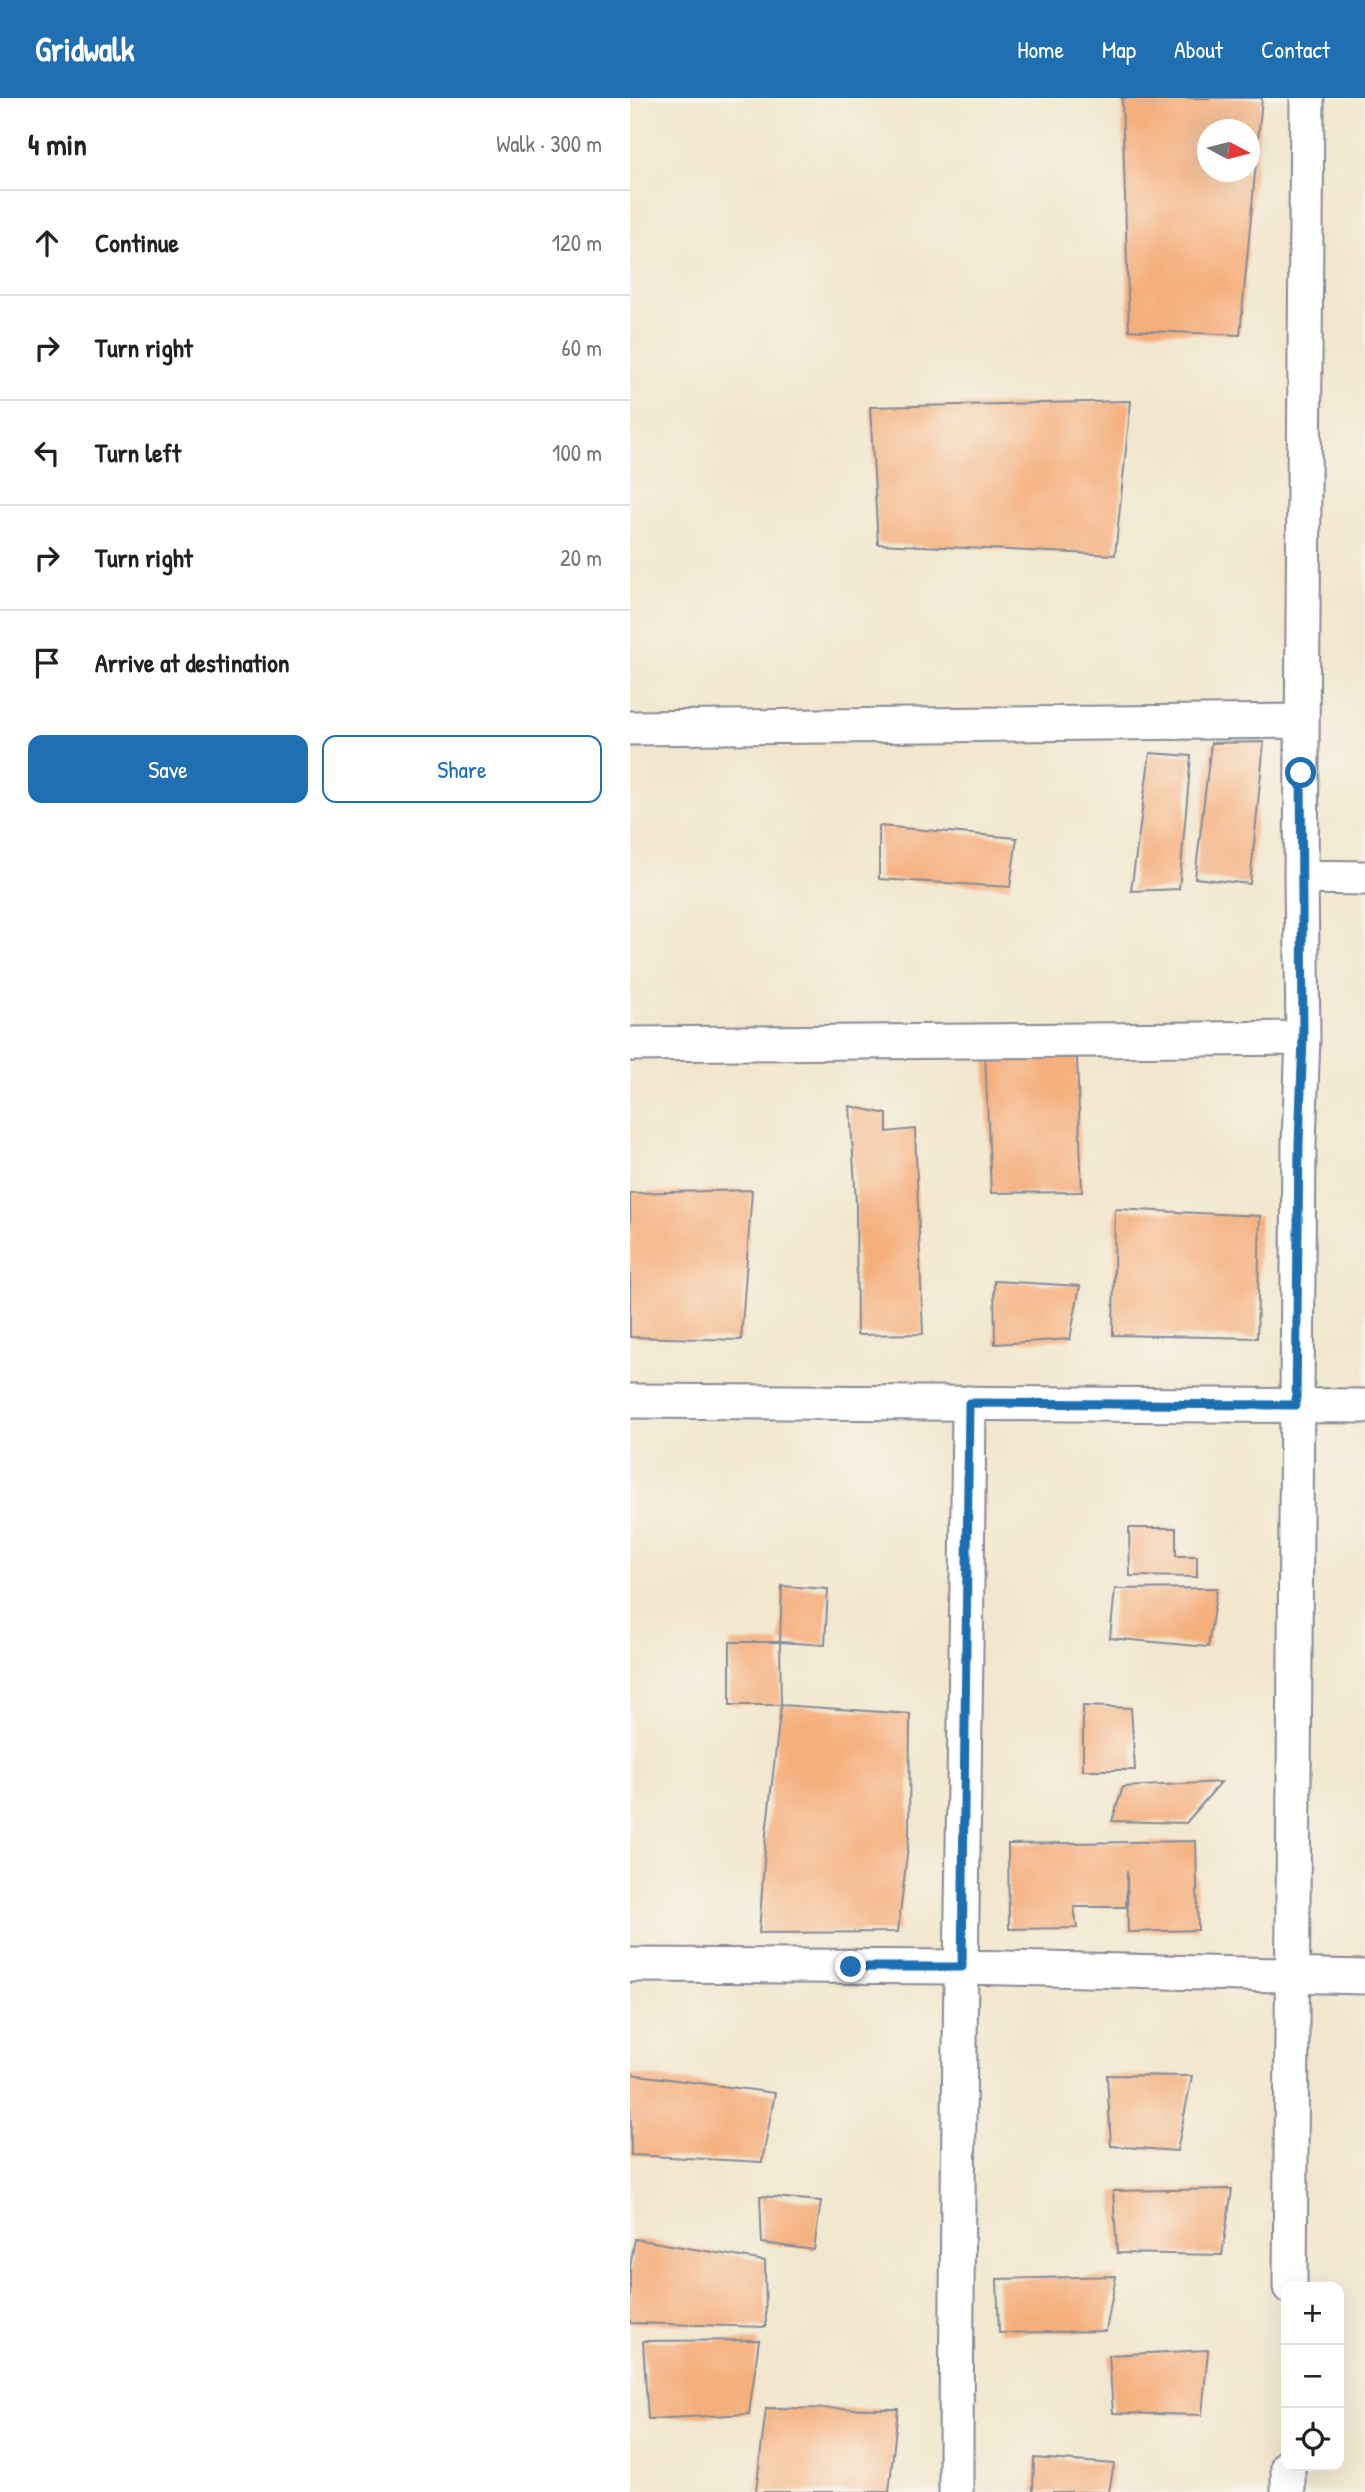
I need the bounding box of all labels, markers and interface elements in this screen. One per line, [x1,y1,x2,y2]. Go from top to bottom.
text: Gridwalk [35,27,135,71]
text: Home [1017,33,1064,65]
text: Map [1102,33,1136,65]
text: About [1174,33,1223,65]
text: Contact [1261,33,1330,65]
north arrow [1197,119,1260,182]
text: 4 min [28,124,87,164]
text: Walk · 300 m [496,128,602,159]
icon: ahead [28,224,66,262]
text: Continue [95,225,179,260]
text: 120 m [552,227,602,258]
icon: right [28,329,66,367]
text: Turn right [95,330,193,365]
text: 60 m [562,332,602,363]
icon: left [28,434,66,472]
text: Turn left [95,435,181,470]
text: 100 m [552,437,602,468]
icon: right [28,539,66,577]
text: Turn right [95,540,193,575]
text: 20 m [560,542,602,573]
icon: arrive [28,644,66,682]
text: Arrive at destination [95,645,290,680]
button: Save [28,735,308,803]
button: Share [322,735,602,803]
route start [1285,757,1316,788]
route end [835,1951,866,1982]
map controls [1281,2282,1344,2471]
button: + [1281,2282,1344,2345]
button: − [1281,2345,1344,2408]
button: locate [1281,2408,1344,2471]

